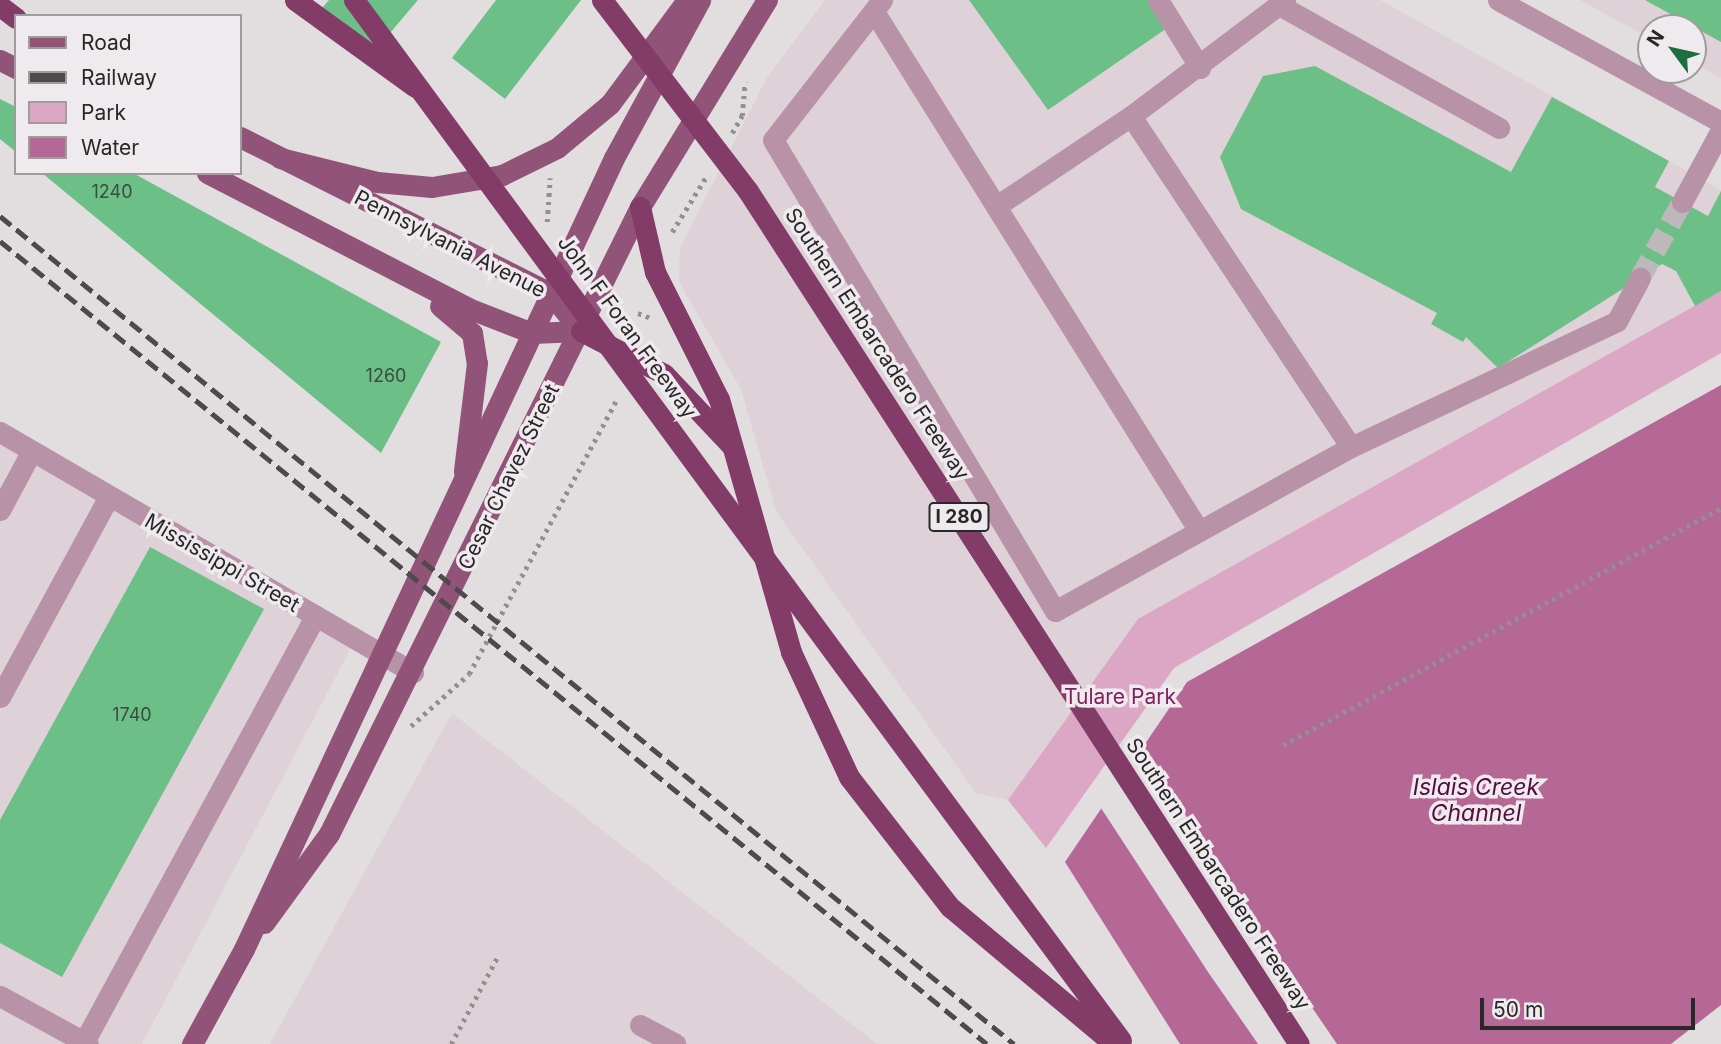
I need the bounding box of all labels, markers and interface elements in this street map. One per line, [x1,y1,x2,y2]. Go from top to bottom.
legend [14,14,242,175]
north arrow [1637,14,1707,84]
text: N [1642,26,1669,51]
text: Road [81,30,132,55]
text: Railway [81,65,157,90]
text: Park [81,100,126,125]
text: Water [81,135,139,160]
house number: 1240 [91,181,133,203]
street label: Pennsylvania Avenue [350,185,550,303]
street label: Southern Embarcadero Freeway [780,203,974,485]
street label: John F Foran Freeway [552,231,702,423]
house number: 1260 [366,365,406,387]
street label: Cesar Chavez Street [453,380,565,574]
road number: I 280 [928,502,990,532]
street label: Mississippi Street [140,508,304,618]
park label: Tulare Park [1064,684,1176,710]
house number: 1740 [112,704,152,726]
street label: Southern Embarcadero Freeway [1121,733,1315,1015]
water label: Islais Creek Channel [1413,773,1539,827]
scale bar [1483,984,1698,1028]
text: 50 m [1493,997,1543,1022]

